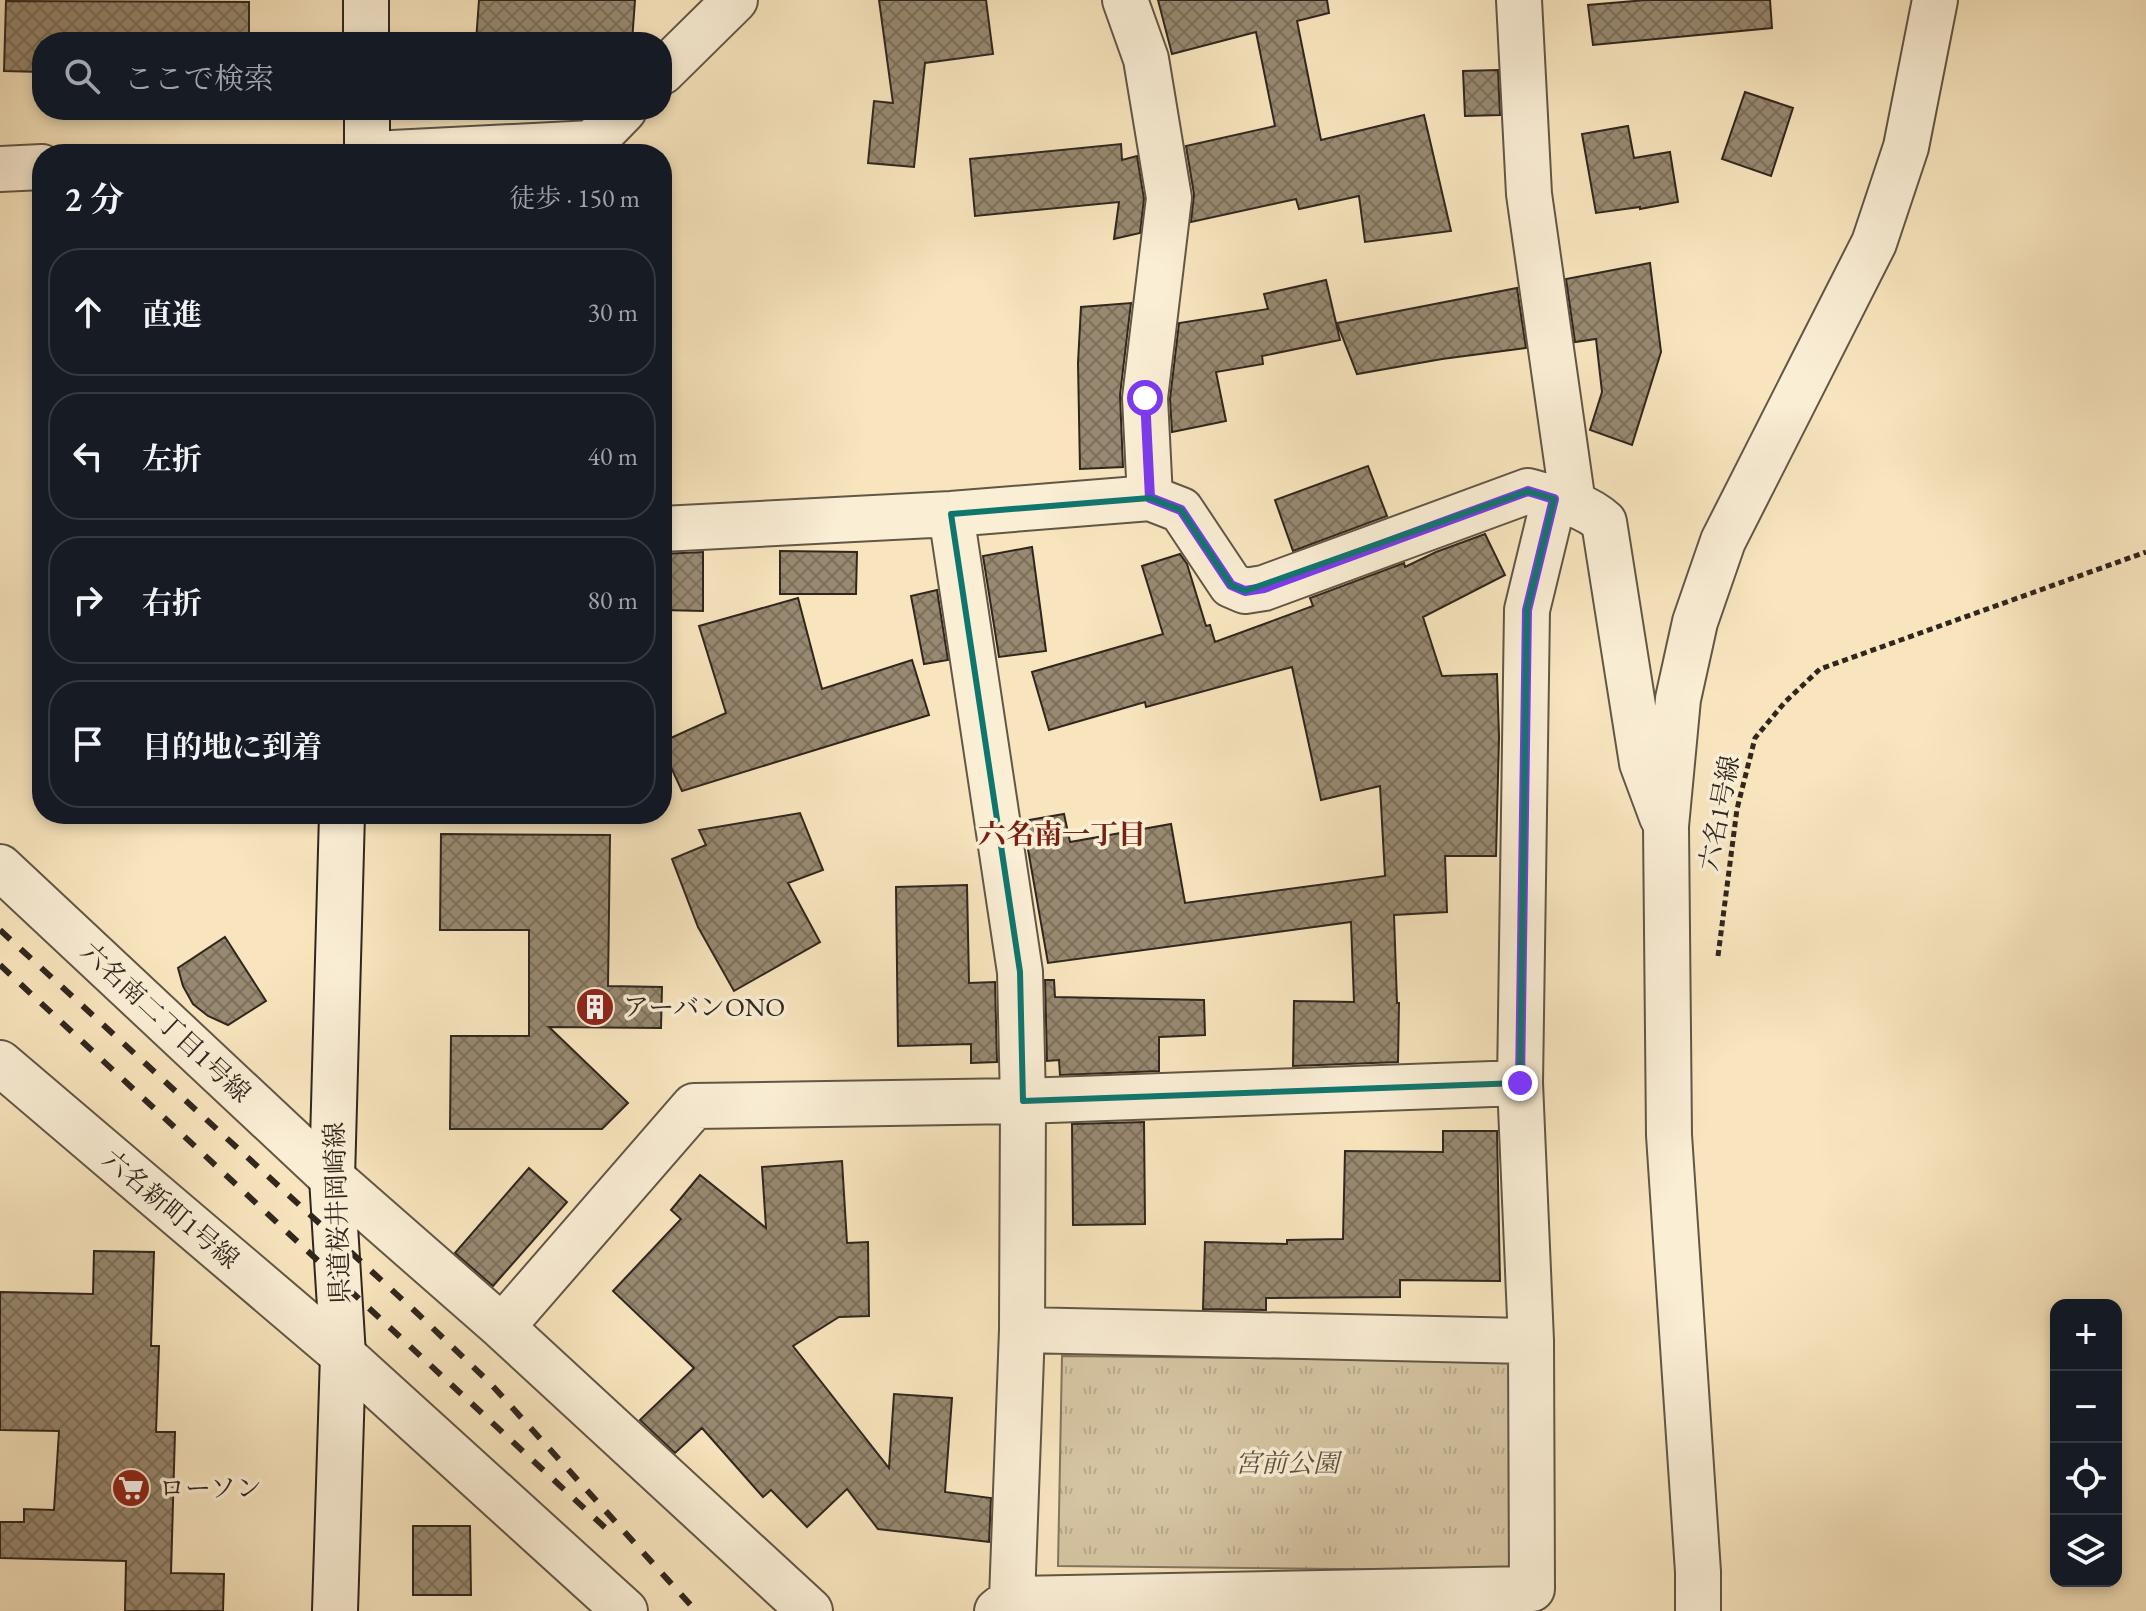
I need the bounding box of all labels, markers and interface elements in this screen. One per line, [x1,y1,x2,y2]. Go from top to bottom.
search box [32,32,672,120]
icon: search [60,54,104,98]
text: ここで検索 [124,59,274,98]
text: 2 分 [64,177,124,221]
text: 徒歩 · 150 m [510,181,640,215]
icon: ahead [66,290,110,334]
text: 直進 [142,295,202,334]
text: 30 m [588,295,638,329]
route start [1127,380,1163,416]
icon: left [66,434,110,478]
text: 左折 [142,439,202,478]
text: 40 m [588,439,638,473]
icon: right [66,578,110,622]
text: 右折 [142,583,202,622]
text: 80 m [588,583,638,617]
icon: arrive [66,722,110,766]
text: 目的地に到着 [142,727,322,766]
street label: 六名1号線 [1691,753,1747,873]
district label: 六名南一丁目 [978,816,1146,852]
street label: 六名南二丁目1号線 [74,934,258,1110]
building icon: アーバンONO [574,986,616,1028]
place label: アーバンONO [623,990,785,1024]
route end [1502,1065,1538,1101]
street label: 県道桜井岡崎線 [317,1121,357,1305]
street label: 六名新町1号線 [96,1142,246,1276]
map controls [2050,1299,2122,1587]
button: + [2050,1299,2122,1371]
button: − [2050,1371,2122,1443]
button: locate [2050,1443,2122,1515]
park label: 宮前公園 [1235,1446,1343,1480]
supermarket icon: ローソン [110,1467,152,1509]
place label: ローソン [159,1471,262,1505]
button: layers [2050,1515,2122,1587]

